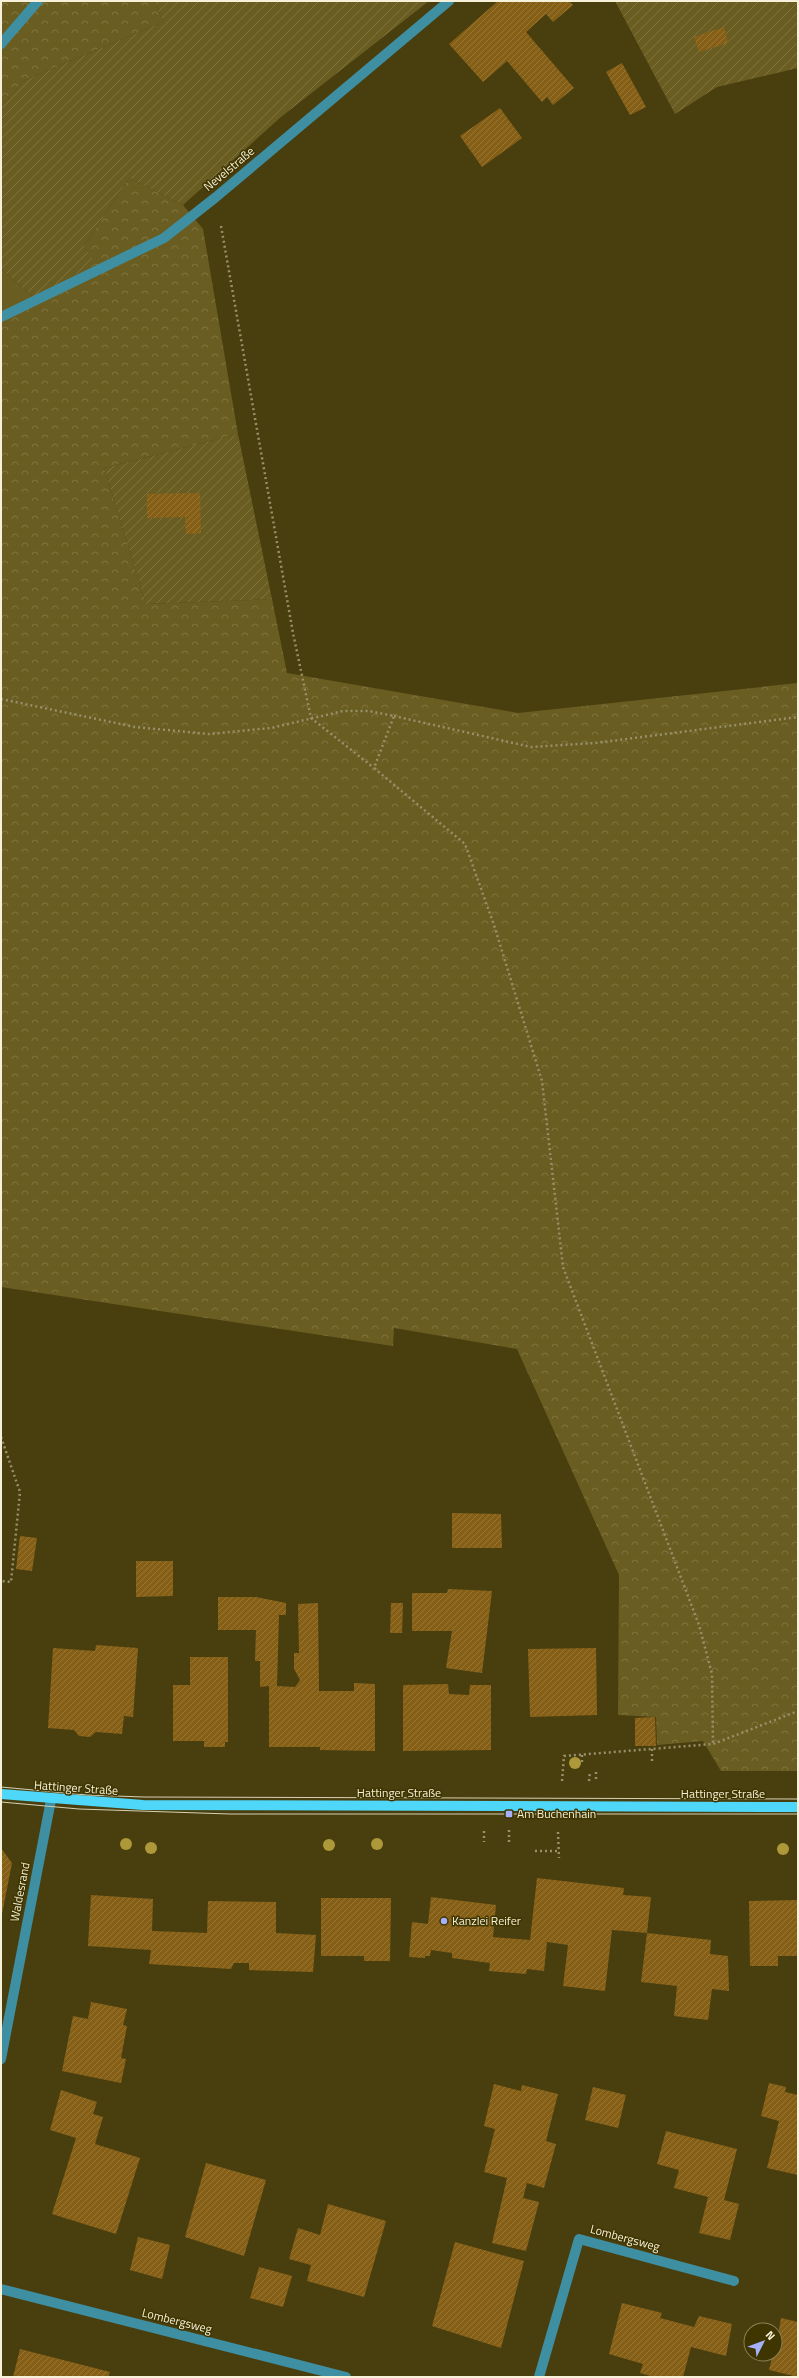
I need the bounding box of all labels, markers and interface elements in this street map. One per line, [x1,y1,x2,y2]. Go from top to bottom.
street label: Nevelstraße [199,142,258,196]
street label: Hattinger Straße [33,1775,119,1800]
street label: Hattinger Straße [357,1783,441,1802]
street label: Hattinger Straße [681,1784,765,1803]
place label: Am Buchenhain [517,1804,596,1823]
marker: Am Buchenhain [504,1809,514,1819]
street label: Waldesrand [4,1861,35,1923]
place label: Kanzlei Reifer [452,1911,521,1930]
marker: Kanzlei Reifer [439,1916,449,1926]
street label: Lombergsweg [588,2219,662,2256]
street label: Lombergsweg [140,2303,214,2338]
north arrow [743,2322,783,2362]
text: N [762,2327,779,2343]

